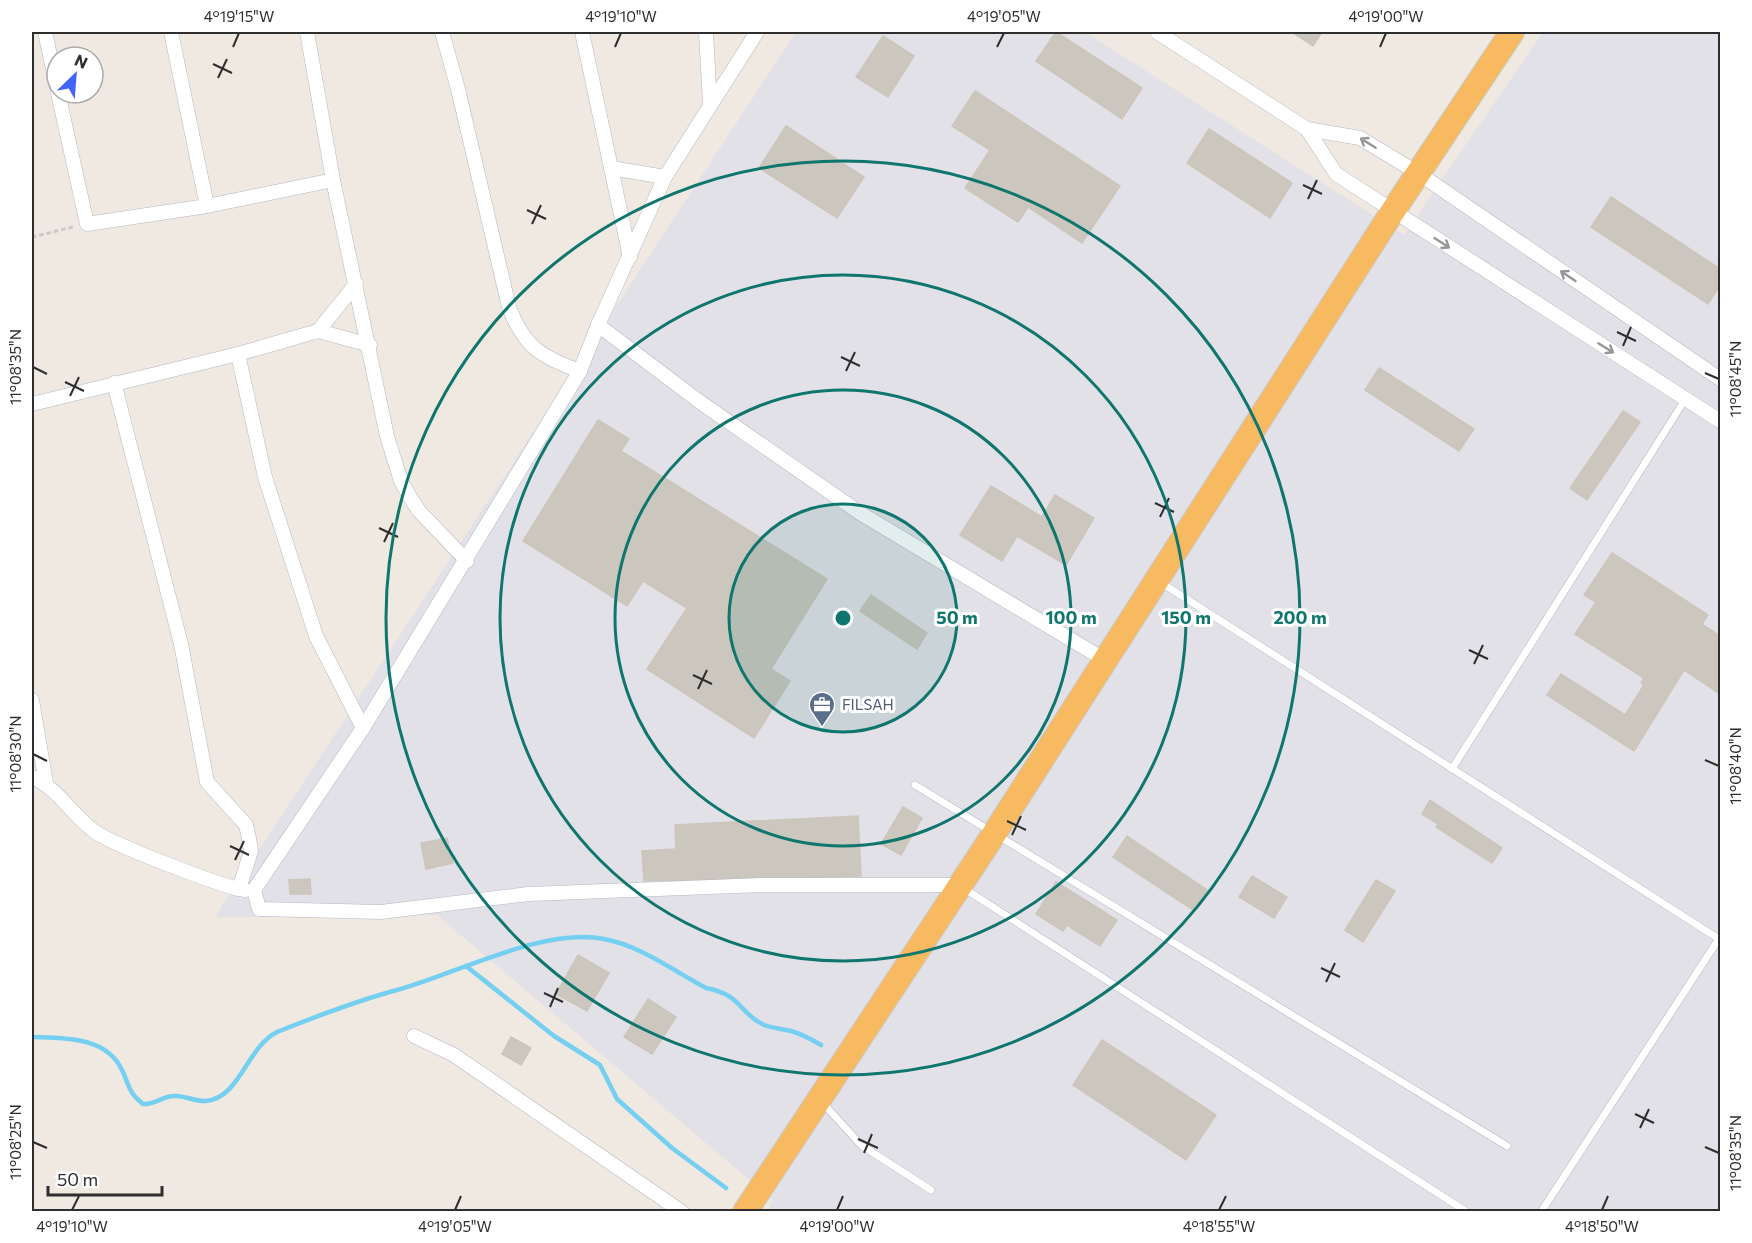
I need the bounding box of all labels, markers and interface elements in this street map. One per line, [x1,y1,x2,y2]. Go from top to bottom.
text: 4°19'15"W [204,7,274,25]
text: 4°19'10"W [585,7,657,25]
text: 4°19'05"W [967,7,1041,25]
text: 4°19'00"W [1348,7,1424,25]
north arrow [45,45,105,105]
text: N [72,50,91,72]
one-way arrow [1360,136,1377,148]
one-way arrow [1433,237,1450,249]
one-way arrow [1559,269,1576,282]
text: 11°08'35"N [6,329,24,405]
text: 11°08'45"N [1726,341,1744,417]
one-way arrow [1597,342,1614,354]
text: 50 m [936,606,978,628]
text: 100 m [1045,606,1097,628]
text: 150 m [1161,606,1211,628]
text: 200 m [1273,606,1327,628]
centre of rings [833,608,853,628]
office icon: FILSAH [807,690,837,728]
place label: FILSAH [842,695,894,713]
text: 11°08'30"N [6,715,24,793]
text: 11°08'40"N [1726,727,1744,805]
text: 11°08'25"N [6,1104,24,1180]
text: 11°08'35"N [1726,1115,1744,1191]
scale bar [48,1159,162,1197]
text: 50 m [57,1168,98,1190]
text: 4°19'10"W [36,1217,108,1235]
text: 4°19'05"W [418,1217,492,1235]
text: 4°19'00"W [799,1217,875,1235]
text: 4°18'55"W [1183,1217,1255,1235]
text: 4°18'50"W [1565,1217,1639,1235]

